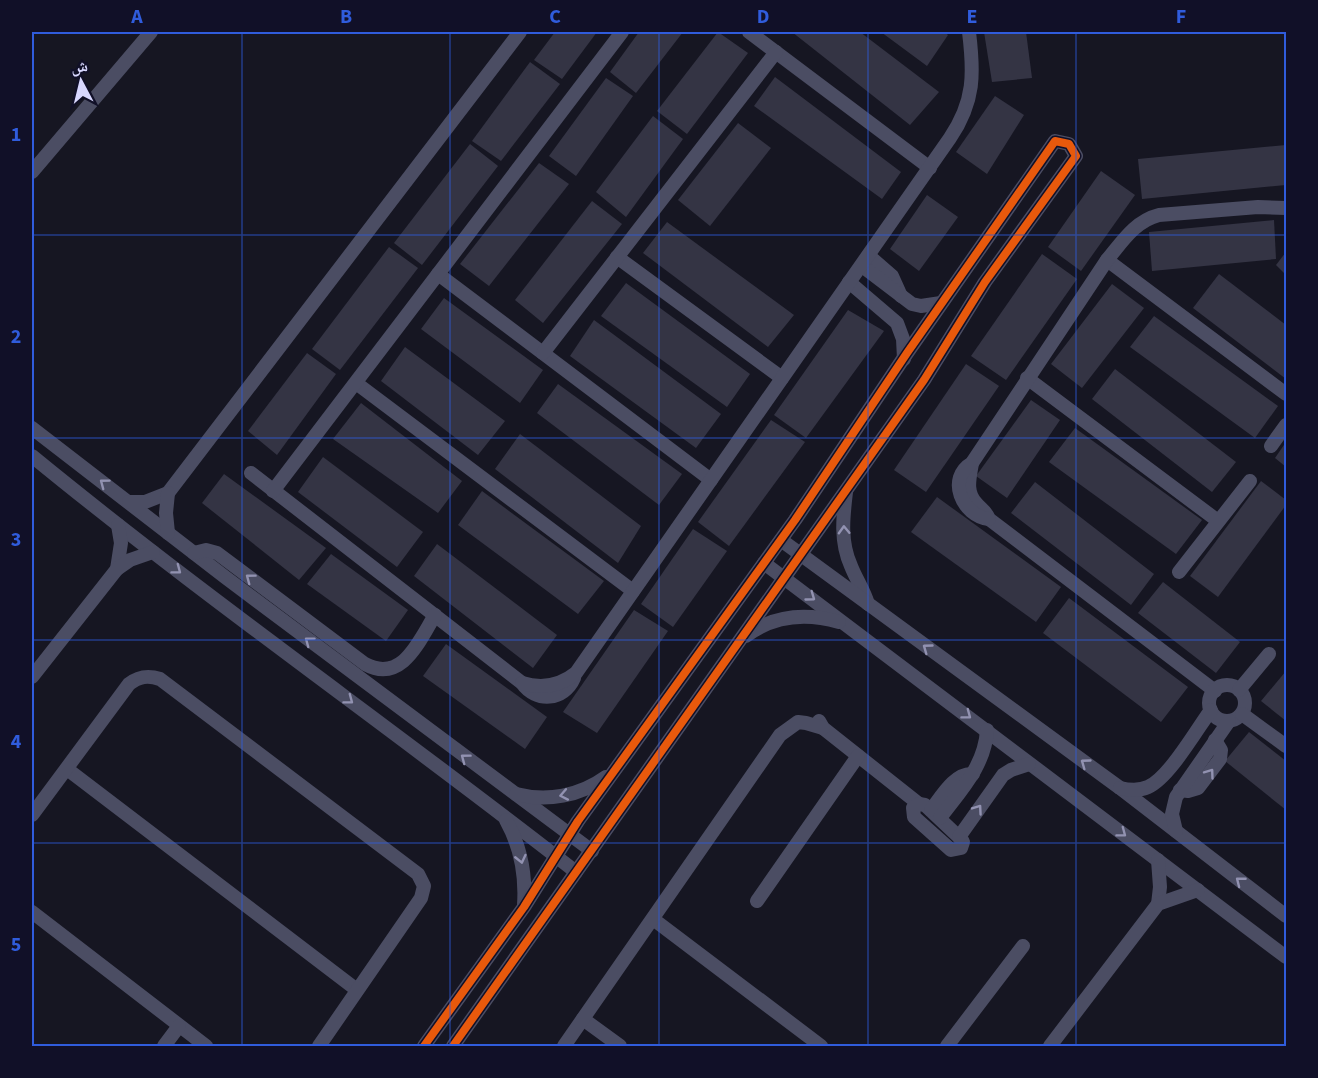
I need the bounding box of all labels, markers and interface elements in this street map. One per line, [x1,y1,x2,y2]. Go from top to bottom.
text: A [130,3,143,31]
text: B [340,3,352,31]
text: C [549,3,561,31]
text: D [757,3,769,31]
text: E [967,3,977,31]
text: F [1176,3,1186,31]
north arrow [51,51,111,111]
text: ش [70,55,89,79]
text: 1 [11,121,21,149]
text: 2 [11,323,21,351]
one-way arrow [100,480,111,491]
one-way arrow [837,525,850,534]
text: 3 [11,526,21,554]
one-way arrow [170,563,181,574]
one-way arrow [246,574,257,585]
one-way arrow [804,590,815,601]
one-way arrow [304,637,315,648]
one-way arrow [923,644,934,655]
one-way arrow [343,693,354,704]
one-way arrow [960,708,971,719]
text: 4 [11,728,22,756]
one-way arrow [460,754,471,765]
one-way arrow [1080,759,1091,770]
one-way arrow [1203,768,1214,779]
one-way arrow [559,788,569,801]
one-way arrow [971,805,982,816]
one-way arrow [1115,826,1126,837]
one-way arrow [513,854,526,864]
one-way arrow [1236,877,1247,888]
text: 5 [11,931,21,959]

